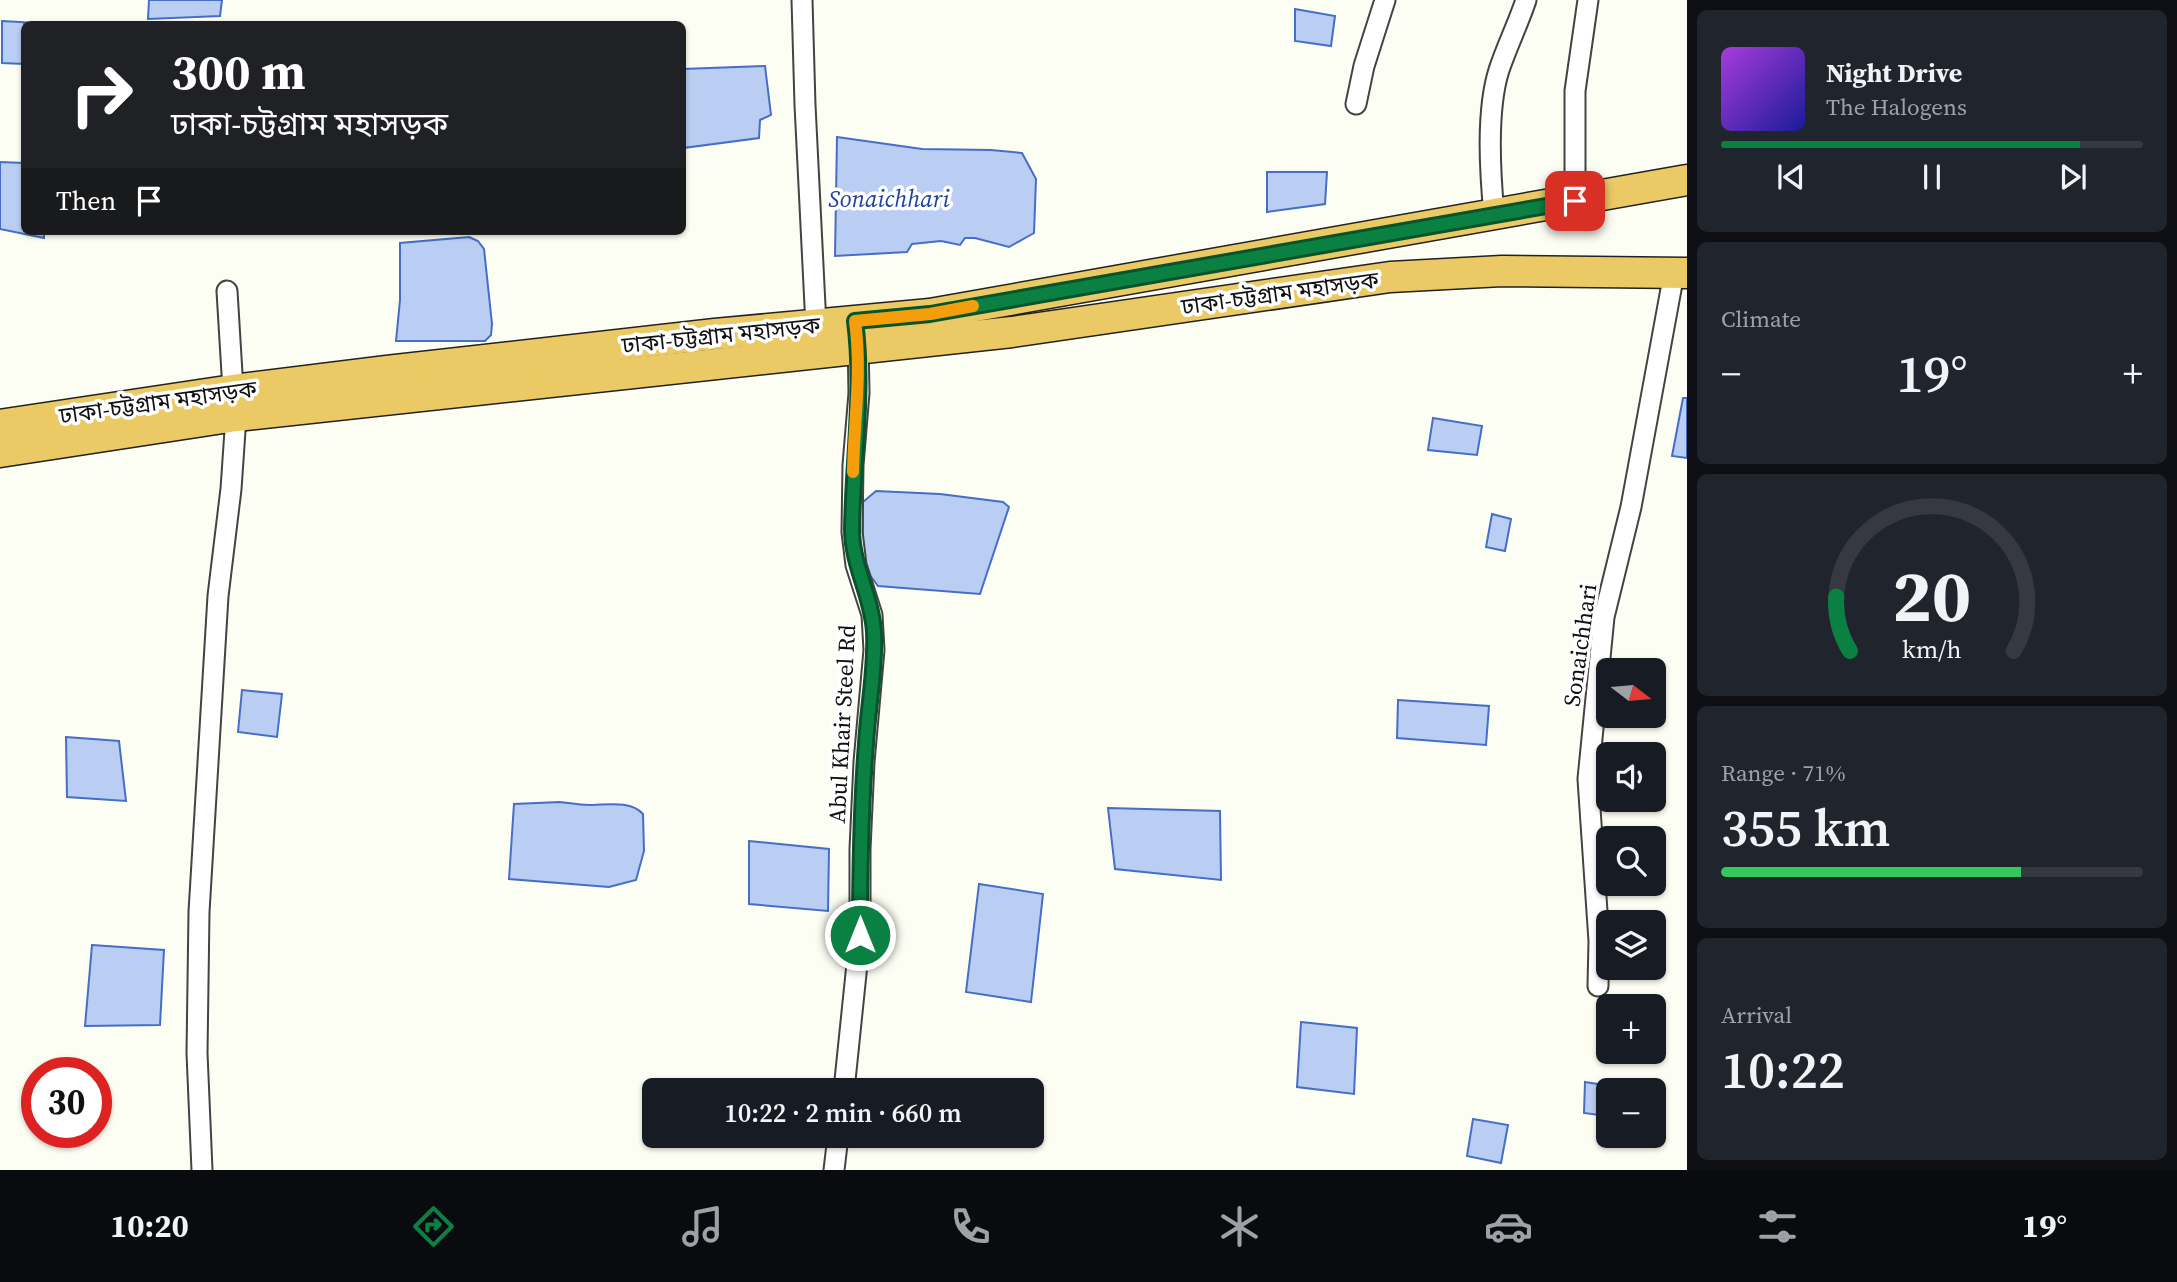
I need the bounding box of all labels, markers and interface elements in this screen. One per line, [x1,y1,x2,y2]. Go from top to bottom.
text: 300 m [171,38,306,105]
icon: right [56,49,147,140]
text: Night Drive [1826,55,1962,91]
text: The Halogens [1826,91,1967,123]
text: ঢাকা-চট্টগ্রাম মহাসড়ক [171,102,448,146]
icon: previous [1772,158,1810,196]
icon: pause [1913,158,1951,196]
icon: next [2054,158,2092,196]
pin [1545,171,1605,231]
icon: arrive [130,182,168,220]
water label: Sonaichhari [828,182,950,215]
icon: arrive [1556,182,1594,220]
text: Then [56,183,116,219]
street label: ঢাকা-চট্টগ্রাম মহাসড়ক [1178,263,1381,323]
text: Climate [1721,303,1801,335]
street label: ঢাকা-চট্টগ্রাম মহাসড়ক [619,309,822,361]
text: 19° [1896,338,1968,409]
text: − [1721,348,1741,400]
text: + [2123,348,2143,400]
street label: ঢাকা-চট্টগ্রাম মহাসড়ক [56,372,259,432]
text: 20 [1893,546,1971,645]
street label: Sonaichhari [1556,581,1604,708]
street label: Abul Khair Steel Rd [821,624,863,824]
text: km/h [1902,632,1962,666]
north arrow [1596,658,1666,728]
map controls [1596,658,1666,1148]
button: sound [1596,742,1666,812]
text: Range · 71% [1721,757,1846,789]
text: 355 km [1721,792,1890,863]
button: search [1596,826,1666,896]
position arrow [823,898,897,972]
button: layers [1596,910,1666,980]
button: + [1596,994,1666,1064]
text: Arrival [1721,999,1792,1031]
text: 10:22 [1721,1034,1845,1105]
speed limit sign: 30 [21,1057,112,1148]
button: − [1596,1078,1666,1148]
text: 10:22 · 2 min · 660 m [724,1095,962,1131]
icon: directions [409,1202,458,1251]
icon: music [678,1202,727,1251]
icon: phone [946,1202,995,1251]
icon: climate [1215,1202,1264,1251]
icon: car [1484,1202,1533,1251]
icon: filters [1753,1202,1802,1251]
text: 10:20 [110,1204,189,1248]
text: 19° [2022,1204,2067,1248]

